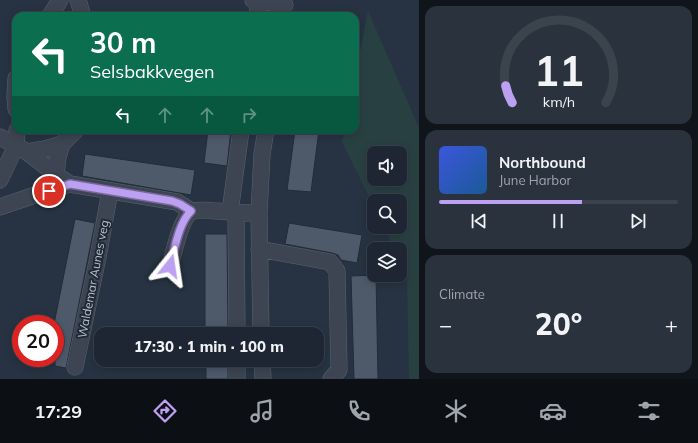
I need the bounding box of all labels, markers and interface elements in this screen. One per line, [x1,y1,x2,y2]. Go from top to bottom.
text: 30 m [90,25,156,60]
icon: left [24,28,76,80]
text: 11 [534,44,583,96]
text: Selsbakkvegen [90,60,214,83]
text: km/h [542,93,575,111]
icon: left [112,104,134,126]
icon: ahead [154,104,176,126]
icon: ahead [196,104,218,126]
icon: right [238,104,260,126]
map controls [367,146,407,282]
button: sound [367,146,407,186]
text: Northbound [499,153,586,172]
text: June Harbor [499,172,571,188]
pin [32,174,66,208]
icon: arrive [38,180,60,202]
button: search [367,194,407,234]
icon: previous [468,210,490,232]
icon: pause [547,210,569,232]
icon: next [627,210,649,232]
street label: Waldemar Aunes veg [74,219,112,339]
button: layers [367,242,407,282]
position arrow [149,245,191,287]
text: Climate [439,286,485,302]
text: 20° [535,305,582,343]
text: − [439,311,452,339]
text: + [665,311,678,339]
speed limit sign: 20 [12,315,64,367]
text: 17:30 · 1 min · 100 m [134,337,284,356]
icon: directions [151,397,179,425]
icon: music [248,397,276,425]
icon: phone [345,397,373,425]
icon: climate [442,397,470,425]
icon: car [539,397,567,425]
icon: filters [635,397,663,425]
text: 17:29 [34,400,82,423]

